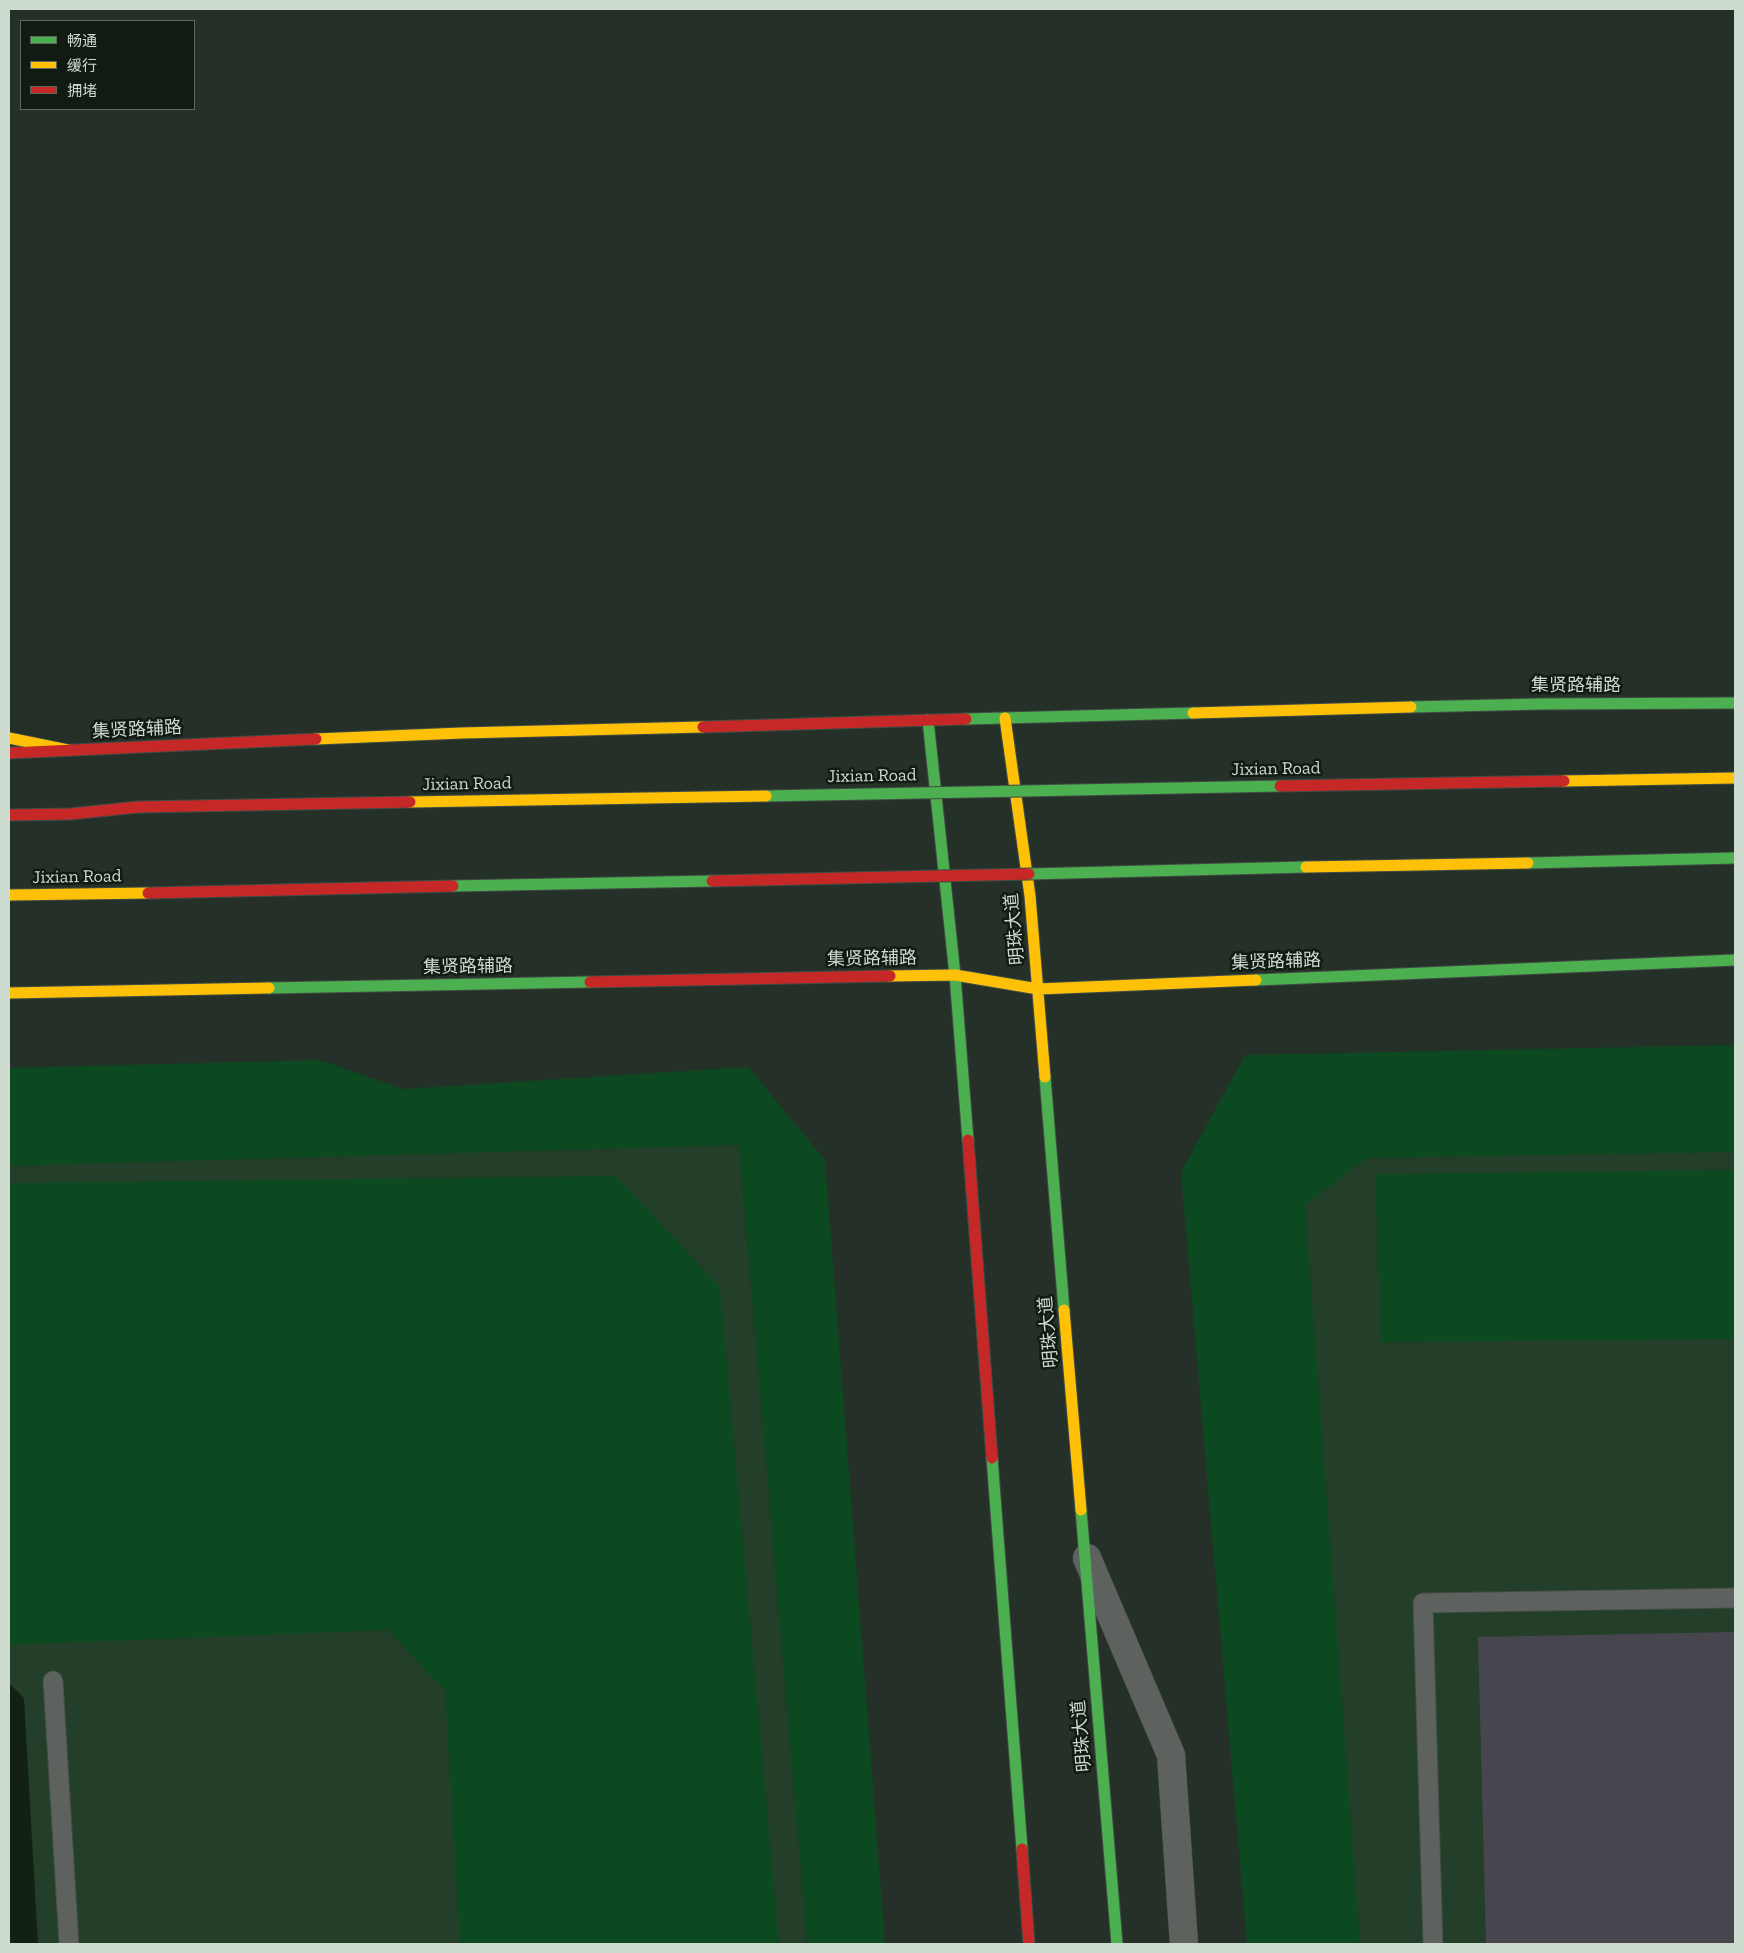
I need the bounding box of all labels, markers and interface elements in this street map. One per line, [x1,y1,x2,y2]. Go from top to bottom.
legend [20,20,195,110]
text: 畅通 [67,32,97,50]
text: 缓行 [67,57,97,75]
text: 拥堵 [67,82,97,100]
street label: 集贤路辅路 [1531,675,1621,697]
street label: 集贤路辅路 [91,717,183,743]
street label: Jixian Road [1231,757,1321,781]
street label: Jixian Road [827,764,917,788]
street label: Jixian Road [422,772,512,796]
street label: Jixian Road [32,865,122,889]
street label: 明珠大道 [1001,892,1029,966]
street label: 集贤路辅路 [827,947,917,971]
street label: 集贤路辅路 [1231,950,1321,974]
street label: 集贤路辅路 [423,955,513,979]
street label: 明珠大道 [1035,1295,1063,1369]
street label: 明珠大道 [1068,1699,1096,1773]

